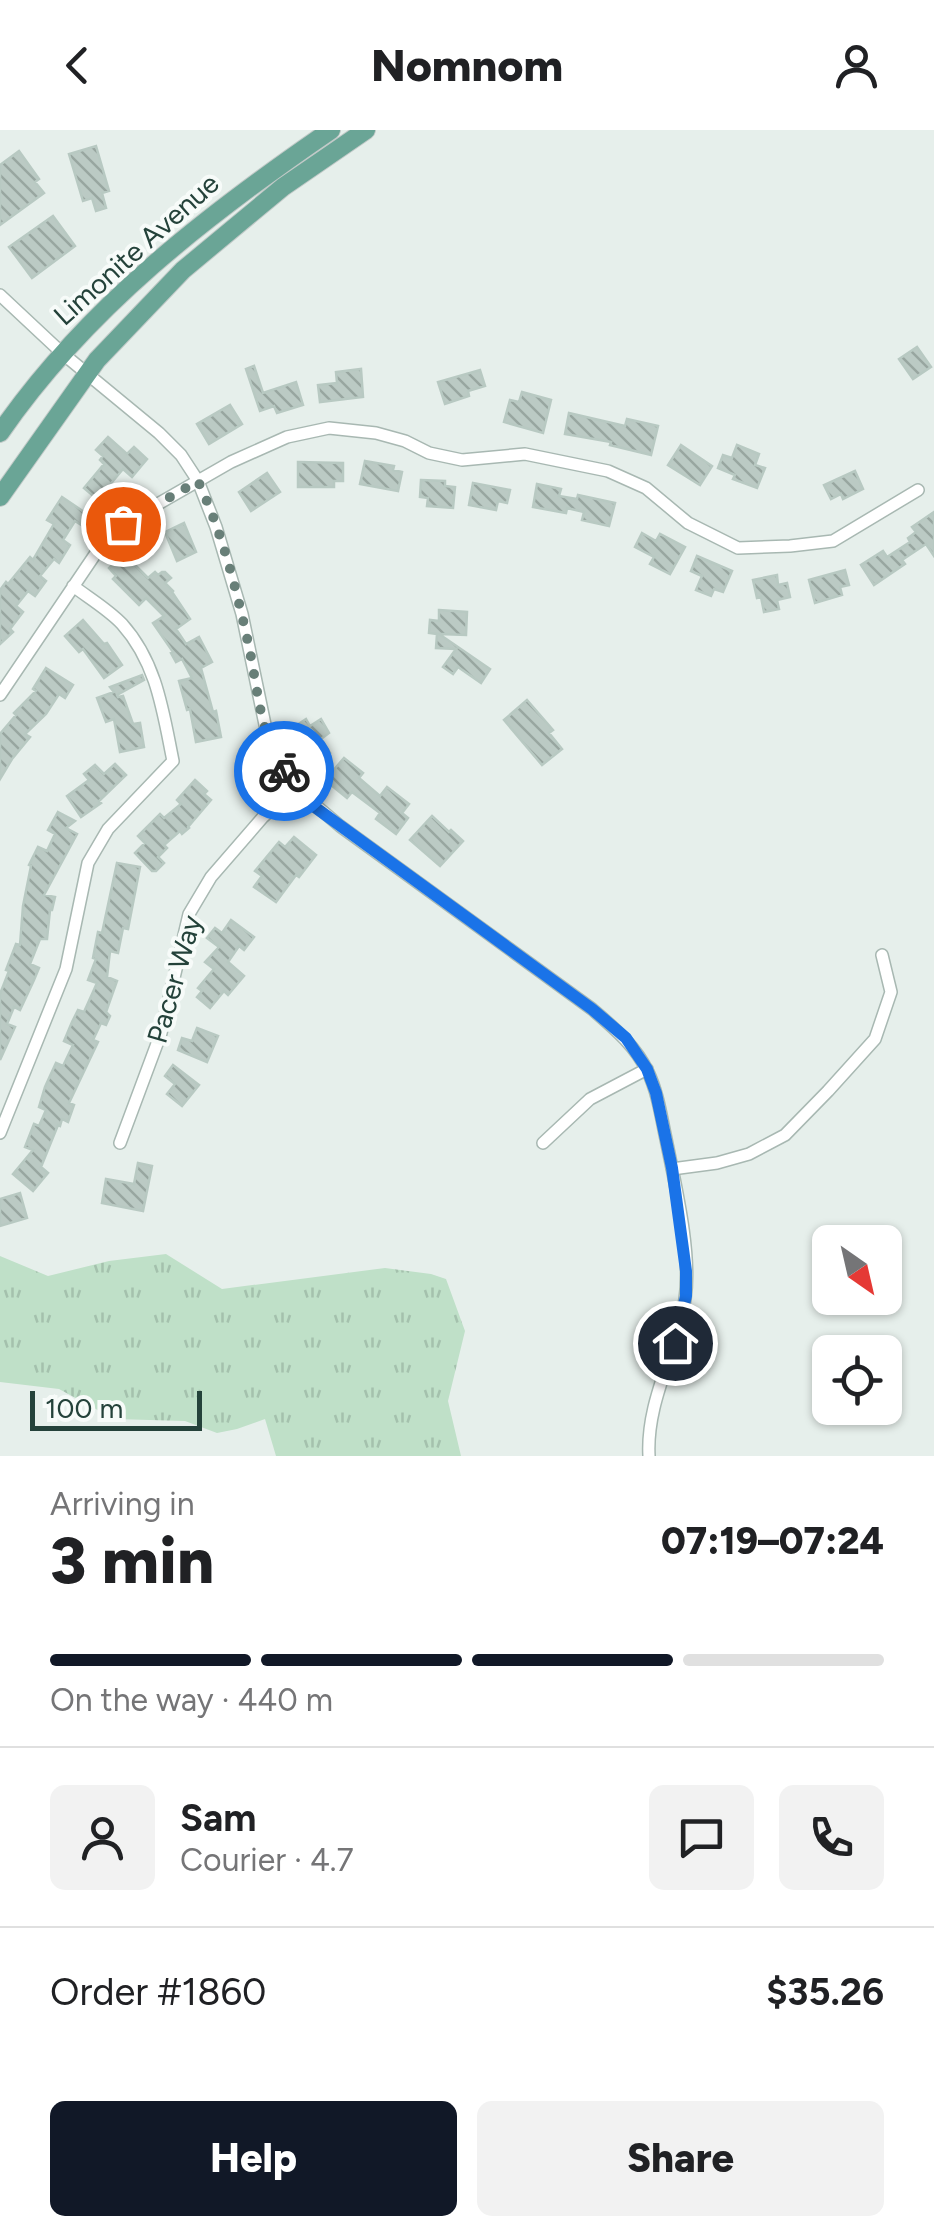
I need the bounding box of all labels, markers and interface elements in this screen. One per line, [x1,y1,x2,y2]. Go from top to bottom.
icon: back [50,38,105,93]
text: Nomnom [371,38,563,92]
icon: person [829,38,884,93]
street label: Limonite Avenue [46,166,226,332]
pin [81,482,166,567]
icon: bag [96,497,151,552]
courier [234,721,334,821]
icon: bike [257,744,312,799]
street label: Pacer Way [140,911,209,1047]
north arrow [812,1225,902,1315]
map controls [812,1225,902,1425]
pin [633,1301,718,1386]
icon: home [648,1316,703,1371]
button: locate [812,1335,902,1425]
scale bar [30,1386,202,1430]
text: 100 m [45,1391,123,1425]
text: Arriving in [50,1485,195,1523]
text: 07:19–07:24 [661,1518,884,1564]
text: 3 min [50,1521,214,1599]
text: On the way · 440 m [50,1681,333,1719]
button: person [50,1785,155,1890]
button: chat [649,1785,754,1890]
button: phone [779,1785,884,1890]
text: Sam [180,1795,256,1841]
text: Courier · 4.7 [180,1841,354,1879]
text: Order #1860 [50,1969,266,2015]
text: $35.26 [766,1969,884,2015]
button: Help [50,2101,457,2216]
button: Share [477,2101,884,2216]

